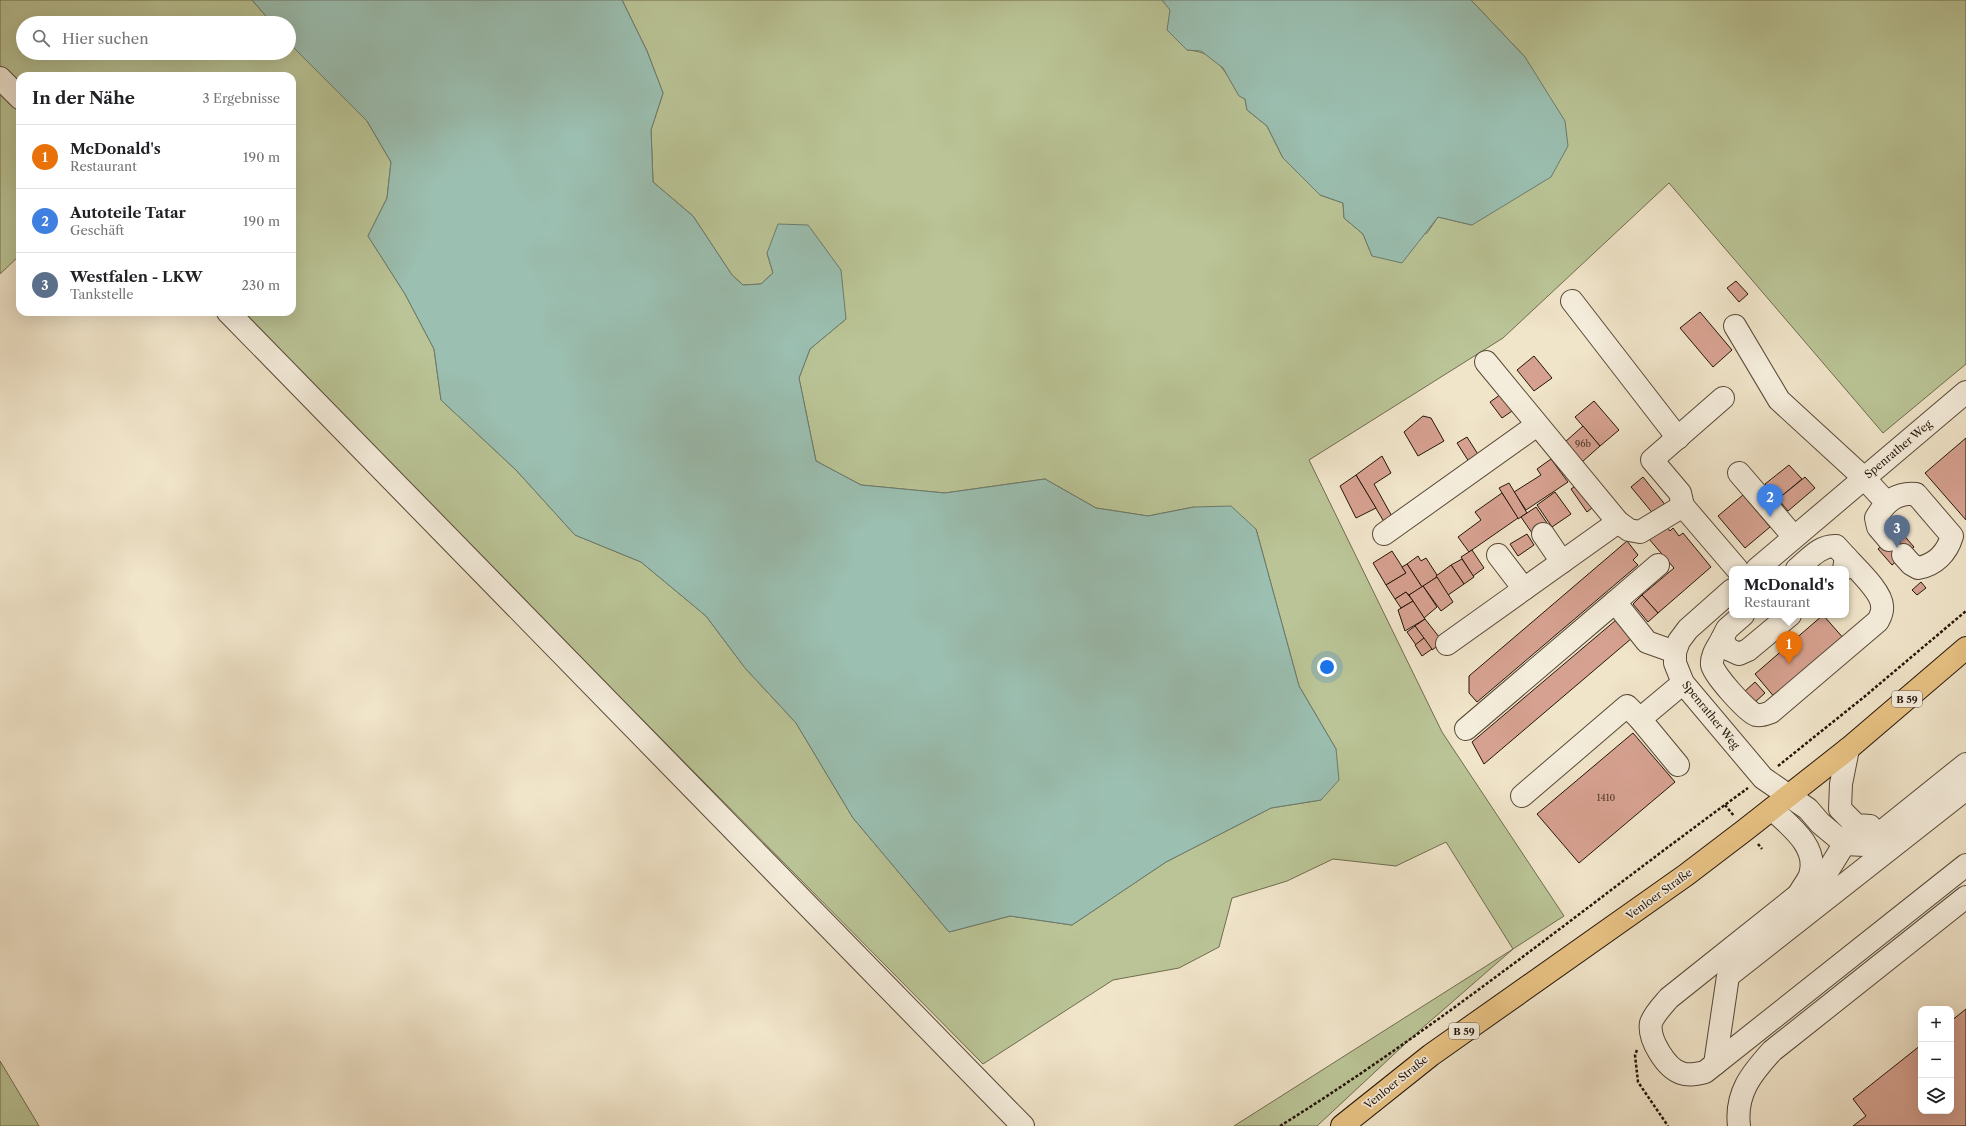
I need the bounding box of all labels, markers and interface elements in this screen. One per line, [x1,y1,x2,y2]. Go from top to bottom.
search box [16,16,296,60]
icon: search [30,27,52,49]
text: Hier suchen [62,29,149,48]
text: In der Nähe [32,88,135,108]
text: 3 Ergebnisse [202,90,280,106]
text: McDonald's [70,139,161,158]
text: 1 [42,149,48,165]
text: 190 m [243,149,280,165]
text: Restaurant [70,158,137,174]
text: Autoteile Tatar [70,203,186,222]
text: 2 [41,213,49,229]
text: 190 m [243,213,280,229]
text: Geschäft [70,222,124,238]
text: Westfalen - LKW [70,267,202,286]
text: 3 [41,277,49,293]
text: 230 m [242,277,280,293]
text: Tankstelle [70,286,133,302]
street label: Spenrather Weg [1861,417,1935,481]
house number: 96b [1575,438,1592,449]
pin: 2 [1757,484,1783,517]
pin: 3 [1884,515,1910,548]
popup [1729,566,1849,618]
text: McDonald's [1744,575,1834,594]
text: Restaurant [1744,594,1810,610]
pin: 1 [1776,631,1802,664]
your location [1317,657,1337,677]
street label: Spenrather Weg [1679,678,1743,752]
road number: B 59 [1892,691,1922,707]
house number: 1410 [1597,792,1616,803]
street label: Venloer Straße [1622,865,1695,923]
map controls [1918,1006,1954,1114]
button: + [1918,1006,1954,1042]
road number: B 59 [1449,1023,1479,1039]
button: − [1918,1042,1954,1078]
street label: Venloer Straße [1360,1052,1431,1113]
button: layers [1918,1078,1954,1114]

